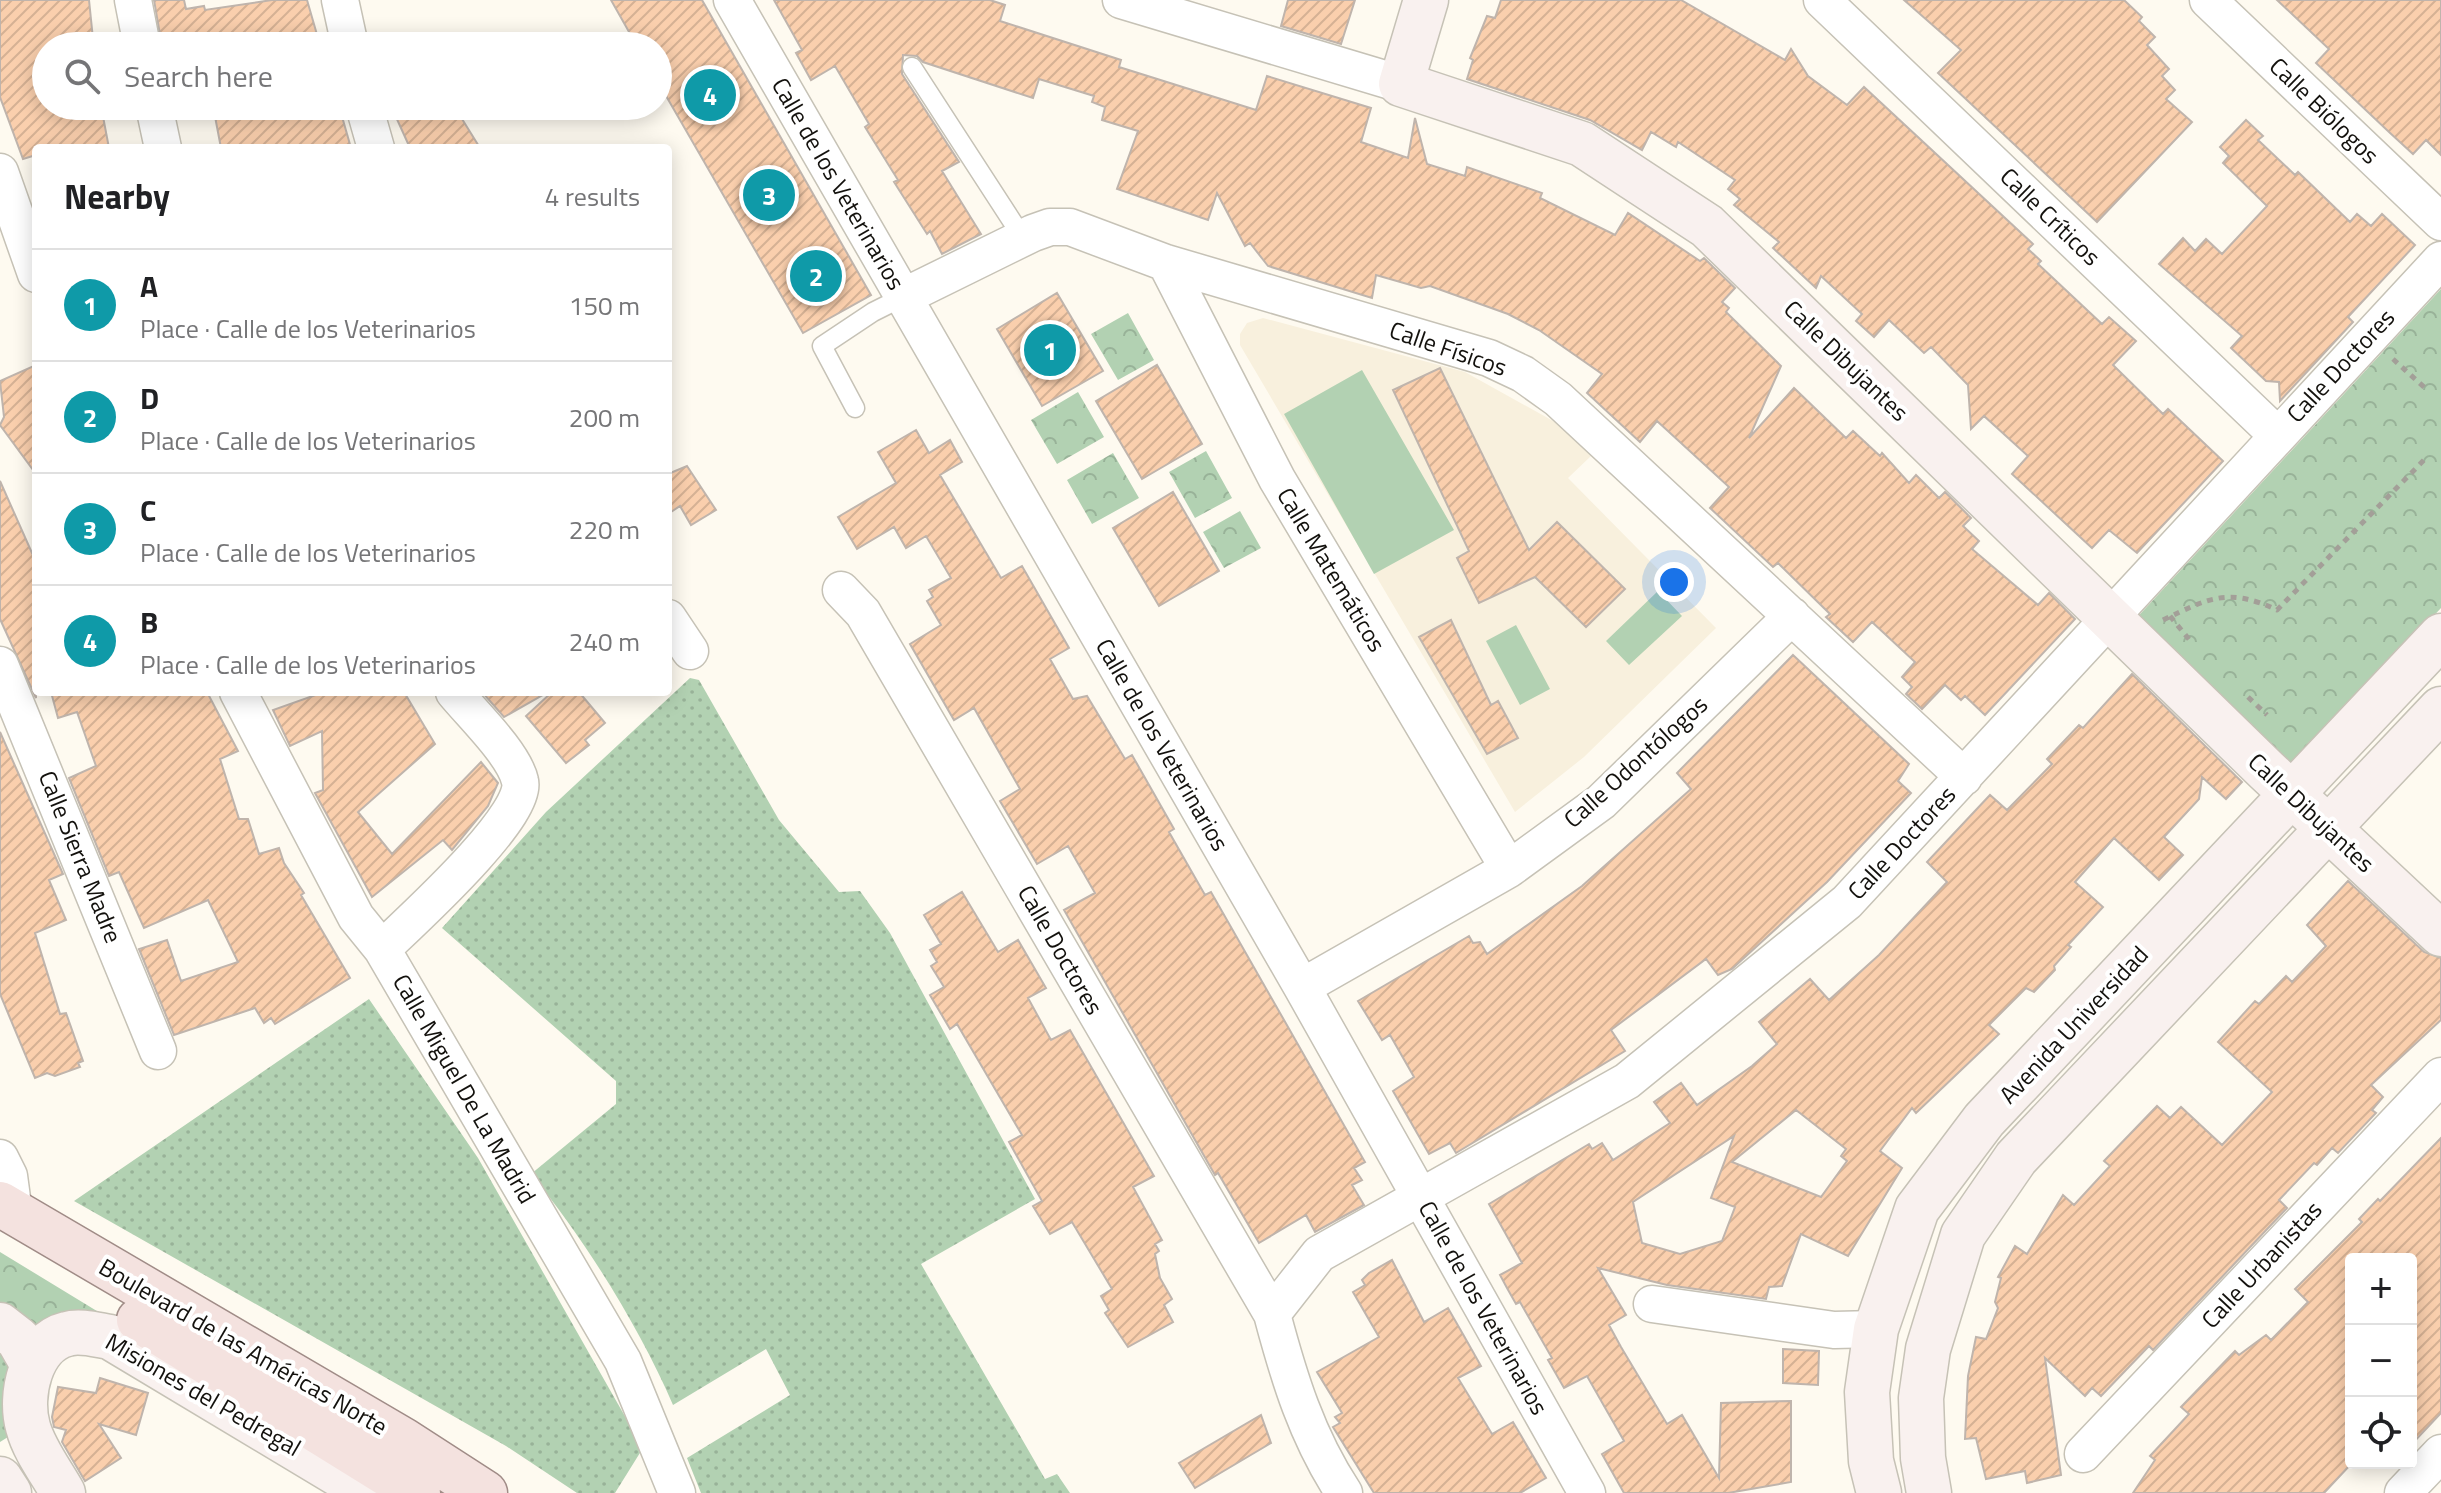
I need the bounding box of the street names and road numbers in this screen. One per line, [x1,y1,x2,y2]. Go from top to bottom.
street label: Calle Biólogos [2262,48,2388,172]
street label: Calle de los Veterinarios [763,71,914,296]
street label: Calle Críticos [1992,159,2109,274]
street label: Calle Dibujantes [1776,291,1917,429]
street label: Calle Doctores [2278,300,2403,430]
street label: Calle Físicos [1385,311,1512,385]
street label: Calle Matemáticos [1268,480,1395,659]
street label: Calle de los Veterinarios [1087,632,1238,857]
street label: Calle Odontólogos [1555,687,1715,836]
street label: Calle Dibujantes [2240,744,2383,880]
street label: Calle Sierra Madre [30,765,132,948]
street label: Calle Doctores [1839,777,1964,907]
street label: Calle Doctores [1009,878,1113,1021]
street label: Avenida Universidad [1990,937,2156,1111]
street label: Calle Miguel De La Madrid [384,967,545,1210]
street label: Calle Urbanistas [2193,1192,2330,1336]
street label: Calle de los Veterinarios [1410,1194,1558,1421]
street label: Boulevard de las Américas Norte [93,1249,394,1444]
street label: Misiones del Pedregal [99,1323,308,1465]

